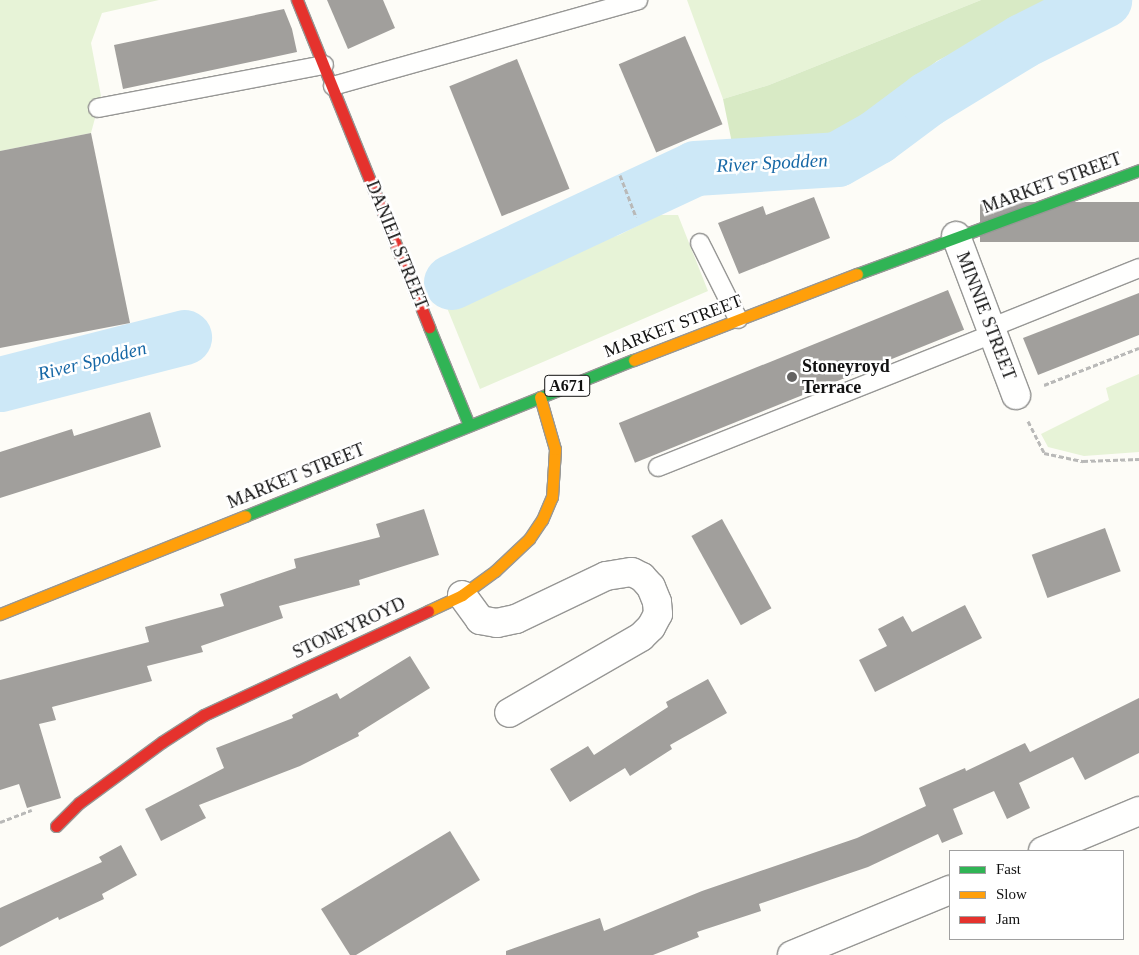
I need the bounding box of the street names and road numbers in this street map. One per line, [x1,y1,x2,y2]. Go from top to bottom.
street label: MARKET STREET [979,148,1125,218]
street label: DANIEL STREET [361,177,433,313]
street label: MINNIE STREET [952,249,1020,383]
street label: MARKET STREET [601,290,745,362]
road number: A671 [543,372,591,400]
street label: MARKET STREET [224,439,368,513]
street label: STONEYROYD [289,593,409,663]

